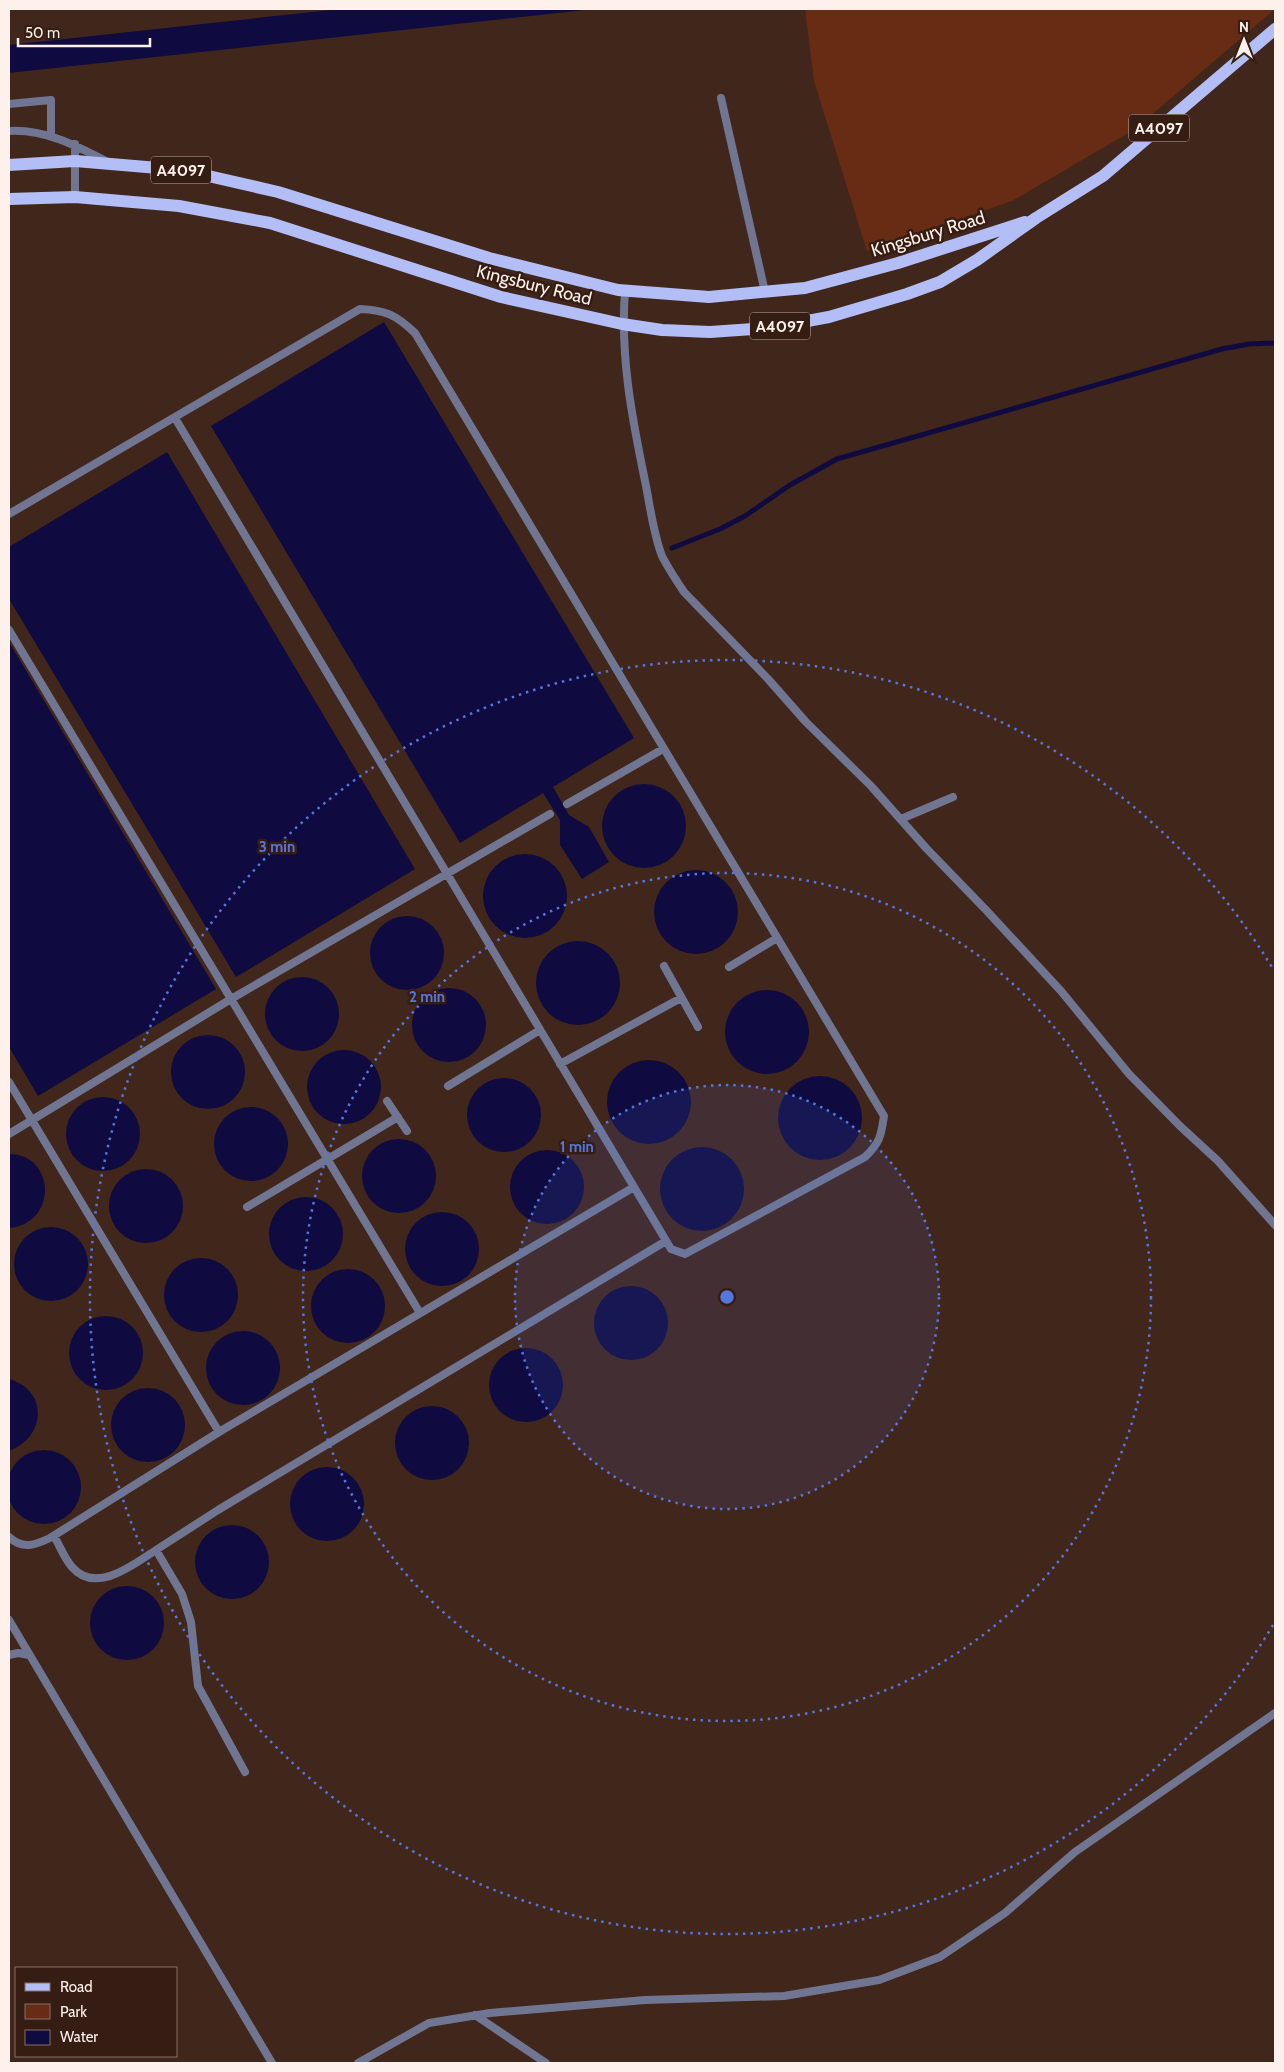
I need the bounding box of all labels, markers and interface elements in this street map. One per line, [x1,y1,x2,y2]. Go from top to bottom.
scale bar [18,15,150,47]
north arrow [1219,15,1269,65]
text: N [1239,18,1249,36]
text: 50 m [25,24,60,42]
road number: A4097 [1129,115,1189,142]
road number: A4097 [151,156,211,184]
street label: Kingsbury Road [868,206,988,262]
street label: Kingsbury Road [474,260,594,310]
road number: A4097 [750,312,810,340]
text: 3 min [259,838,295,856]
text: 2 min [409,988,445,1006]
text: 1 min [560,1138,594,1156]
centre of rings [718,1288,736,1306]
legend [15,1967,178,2057]
text: Road [60,1978,93,1996]
text: Park [60,2003,87,2021]
text: Water [60,2028,98,2046]

